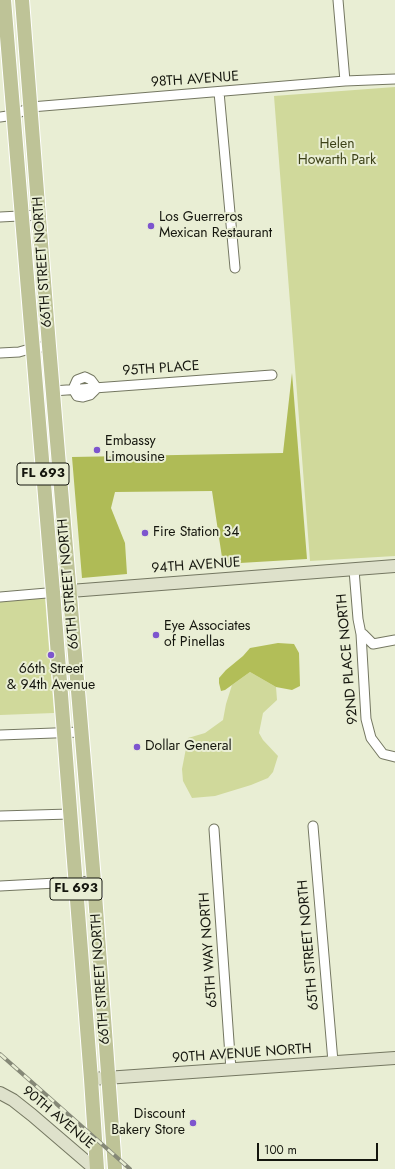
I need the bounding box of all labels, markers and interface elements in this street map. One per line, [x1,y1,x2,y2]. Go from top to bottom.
street label: 98TH AVENUE [150,69,240,91]
park label: Helen Howarth Park [298,137,376,170]
street label: 66TH STREET NORTH [30,196,56,328]
place label: Los Guerreros Mexican Restaurant [159,210,272,242]
marker: Los Guerreros Mexican Restaurant [146,221,156,231]
street label: 95TH PLACE [122,358,200,380]
place label: Embassy Limousine [105,434,165,466]
marker: Embassy Limousine [92,445,102,455]
road number: FL 693 [17,463,69,485]
street label: 66TH STREET NORTH [55,518,83,650]
place label: Fire Station 34 [153,525,239,541]
marker: Fire Station 34 [140,528,150,538]
street label: 94TH AVENUE [151,555,241,577]
street label: 92ND PLACE NORTH [334,593,362,725]
place label: Eye Associates of Pinellas [164,619,251,652]
marker: Eye Associates of Pinellas [151,630,161,640]
marker: 66th Street & 94th Avenue [46,650,56,660]
place label: 66th Street & 94th Avenue [7,662,95,694]
place label: Dollar General [145,739,232,755]
marker: Dollar General [132,742,142,752]
road number: FL 693 [50,878,102,900]
street label: 65TH STREET NORTH [295,879,323,1011]
street label: 65TH WAY NORTH [197,892,221,1008]
street label: 66TH STREET NORTH [88,913,114,1045]
street label: 90TH AVENUE NORTH [172,1041,312,1067]
street label: 90TH AVENUE [18,1083,98,1153]
place label: Discount Bakery Store [111,1107,185,1140]
marker: Discount Bakery Store [188,1118,198,1128]
scale bar [259,1135,380,1161]
text: 100 m [264,1141,297,1159]

